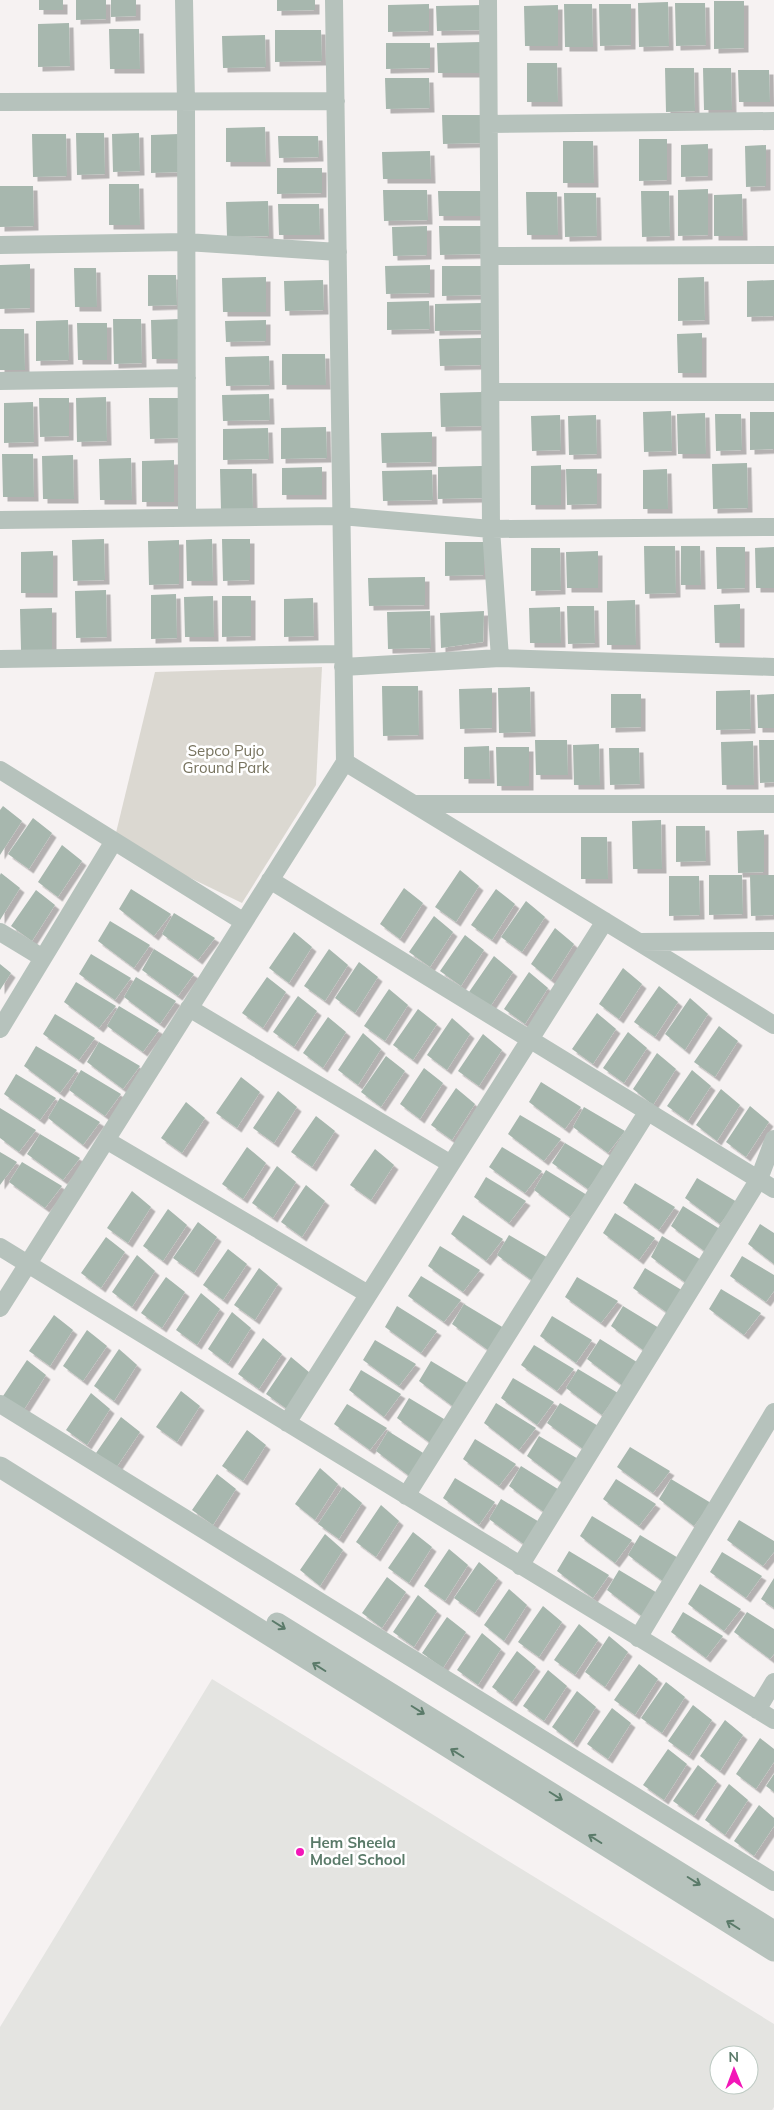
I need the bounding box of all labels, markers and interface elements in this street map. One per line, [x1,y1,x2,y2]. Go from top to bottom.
park label: Sepco Pujo Ground Park [183,741,270,777]
one-way arrow [272,1620,286,1630]
one-way arrow [313,1661,327,1671]
one-way arrow [410,1706,424,1716]
one-way arrow [450,1748,464,1758]
one-way arrow [548,1791,562,1801]
place label: Hem Sheela Model School [310,1833,405,1869]
one-way arrow [588,1834,602,1844]
marker: Hem Sheela Model School [294,1846,306,1858]
one-way arrow [687,1876,701,1887]
one-way arrow [726,1920,740,1930]
north arrow [709,2045,759,2095]
text: N [728,2048,739,2066]

